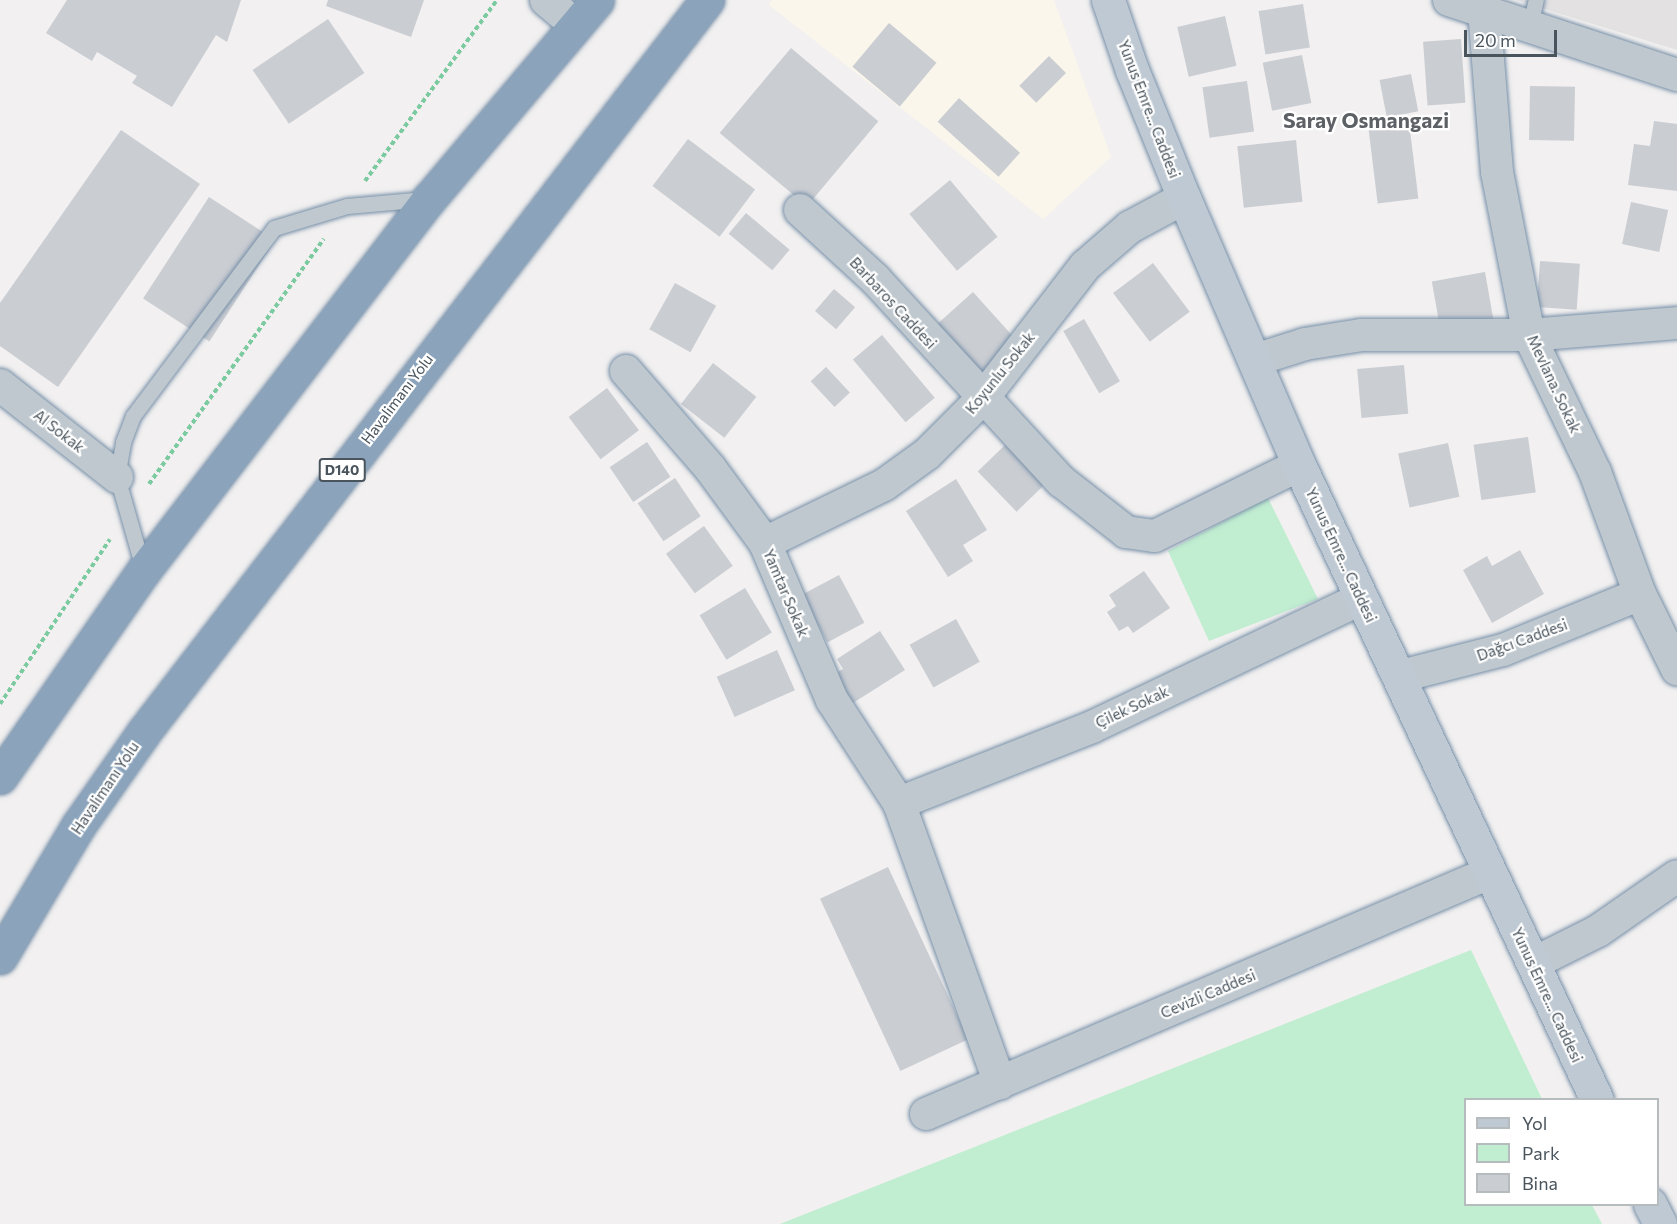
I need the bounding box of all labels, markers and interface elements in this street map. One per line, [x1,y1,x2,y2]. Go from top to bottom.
scale bar [1467,18,1560,56]
text: 20 m [1475,29,1516,51]
street label: Yunus Emre... Caddesi [1114,37,1184,181]
district label: Saray Osmangazi [1283,107,1449,133]
street label: Barbaros Caddesi [846,254,940,352]
street label: Koyunlu Sokak [962,329,1038,417]
street label: Mevlana. Sokak [1523,332,1585,436]
street label: Havalimanı Yolu [357,351,437,447]
street label: Al Sokak [30,406,88,456]
road number: D140 [318,459,366,481]
street label: Yunus Emre... Caddesi [1302,485,1380,625]
street label: Yamtar Sokak [759,546,813,640]
street label: Dağcı Caddesi [1474,615,1570,665]
street label: Çilek Sokak [1093,682,1171,732]
street label: Havalimanı Yolu [67,738,143,838]
street label: Yunus Emre... Caddesi [1508,925,1586,1065]
street label: Cevizli Caddesi [1158,966,1258,1022]
legend [1464,1098,1659,1206]
text: Yol [1522,1112,1547,1134]
text: Park [1522,1142,1560,1164]
text: Bina [1522,1172,1558,1194]

